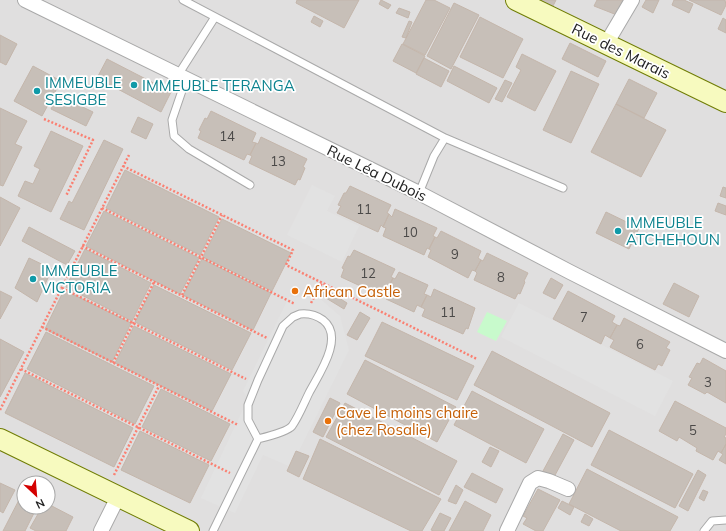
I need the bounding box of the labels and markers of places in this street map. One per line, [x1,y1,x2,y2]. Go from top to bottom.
place label: IMMEUBLE SESIGBE [45,73,122,109]
place label: IMMEUBLE TERANGA [142,76,295,95]
marker: IMMEUBLE TERANGA [129,80,139,90]
marker: IMMEUBLE SESIGBE [32,86,42,96]
place label: IMMEUBLE ATCHEHOUN [626,213,720,249]
marker: IMMEUBLE ATCHEHOUN [613,226,623,236]
place label: IMMEUBLE VICTORIA [41,261,118,297]
marker: IMMEUBLE VICTORIA [28,274,38,284]
place label: African Castle [303,282,400,301]
marker: African Castle [290,286,300,296]
place label: Cave le moins chaire (chez Rosalie) [336,403,478,439]
marker: Cave le moins chaire (chez Rosalie) [323,416,333,426]

